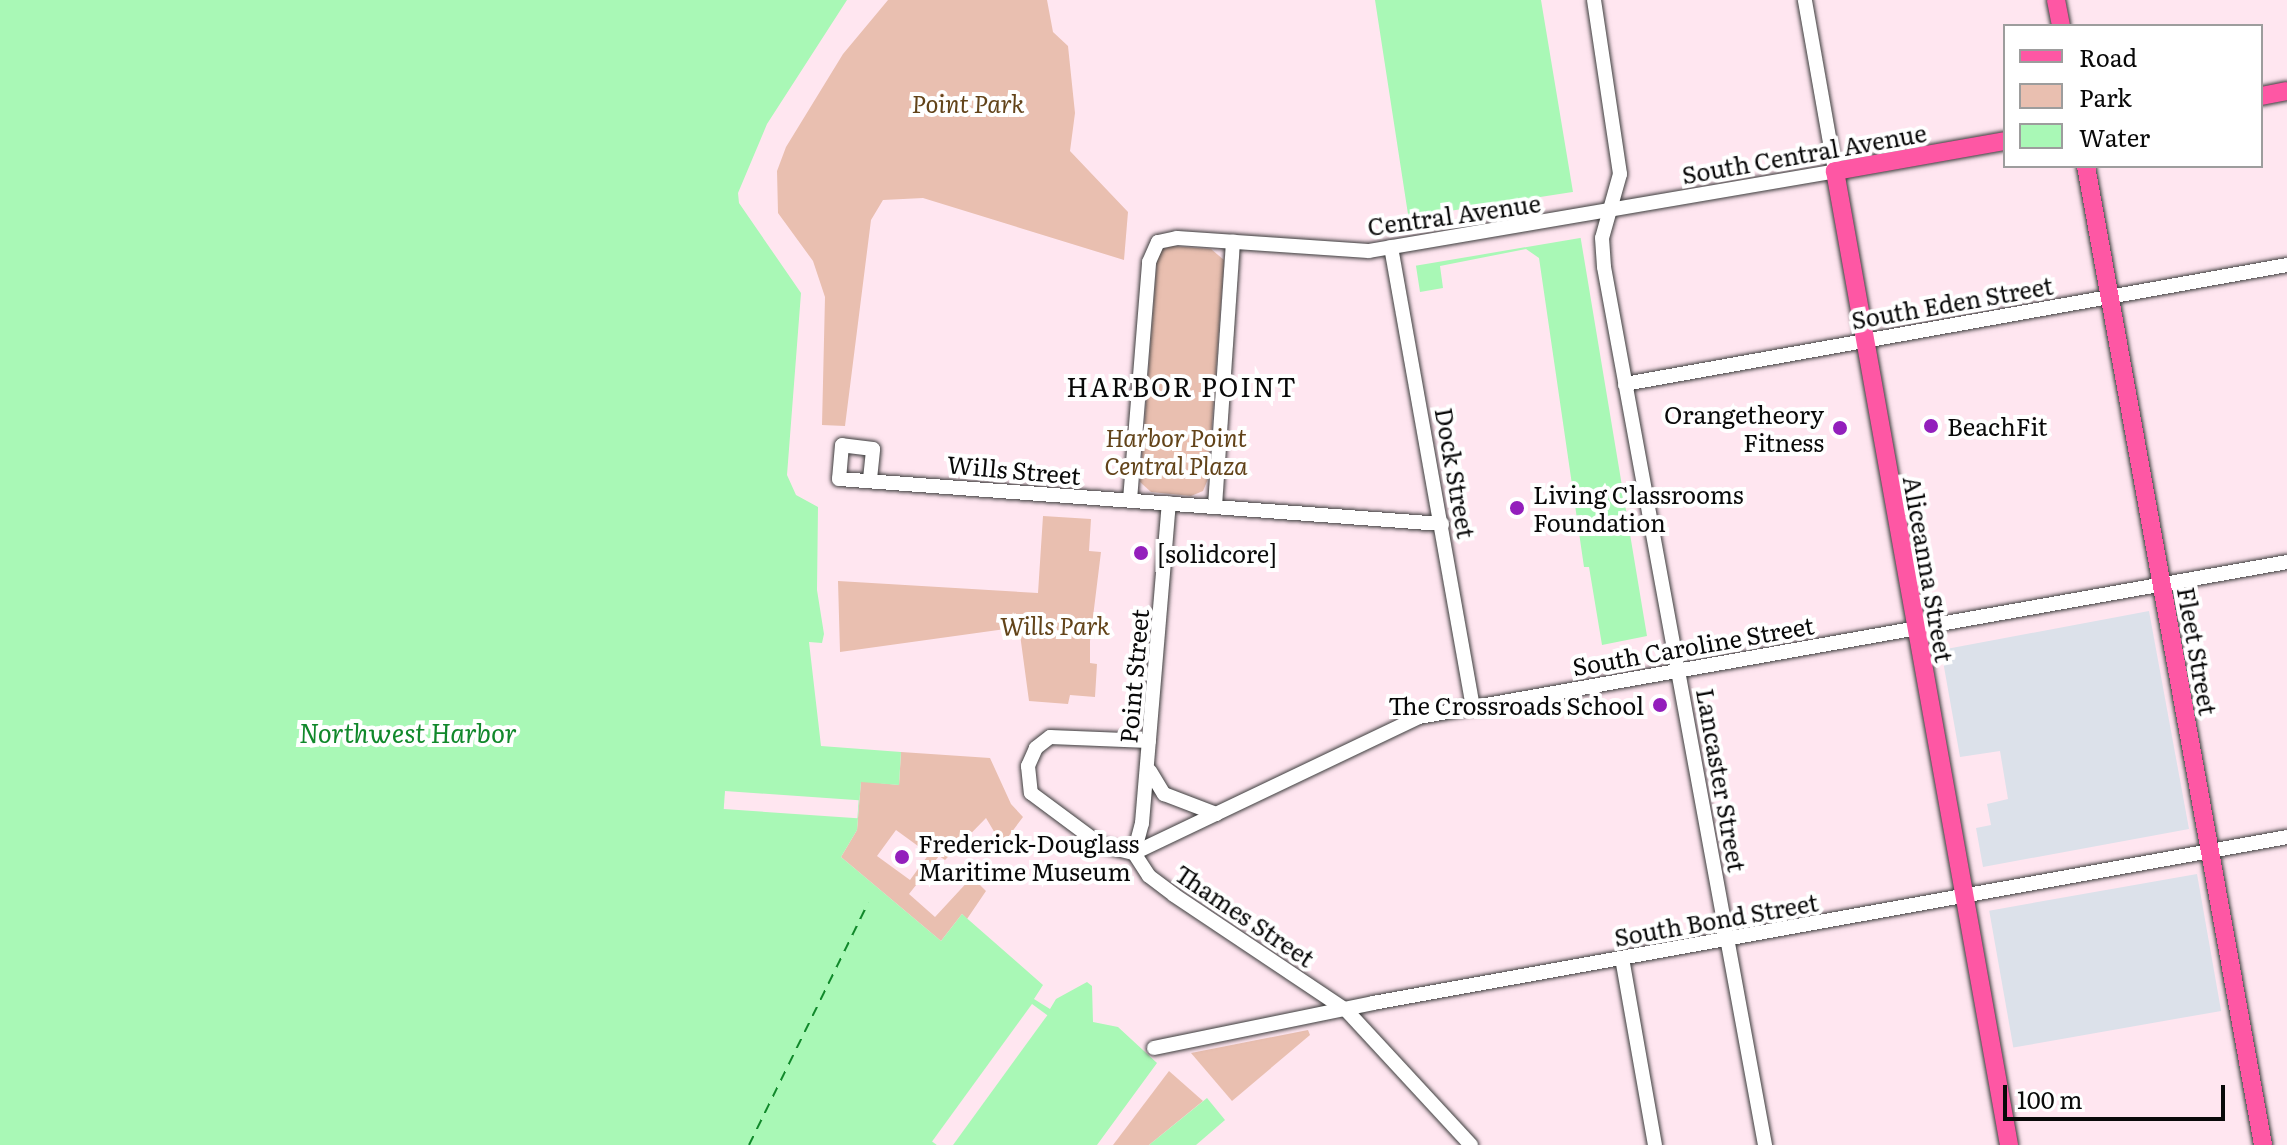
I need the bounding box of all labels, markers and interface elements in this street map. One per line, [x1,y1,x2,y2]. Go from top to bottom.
legend [2003,24,2263,168]
text: Road [2079,39,2137,74]
text: Park [2079,79,2132,114]
park label: Point Park [912,89,1024,117]
street label: South Central Avenue [1679,117,1929,189]
text: Water [2079,119,2150,154]
street label: Central Avenue [1365,188,1543,240]
street label: South Eden Street [1849,270,2055,334]
district label: HARBOR POINT [1066,370,1298,402]
place label: Orangetheory Fitness [1664,400,1824,456]
street label: Dock Street [1430,405,1482,541]
place label: BeachFit [1947,412,2047,440]
marker: BeachFit [1922,417,1940,435]
marker: Orangetheory Fitness [1831,419,1849,437]
park label: Harbor Point Central Plaza [1104,423,1248,479]
street label: Wills Street [946,449,1082,489]
street label: Aliceanna Street [1898,474,1960,664]
place label: Living Classrooms Foundation [1533,480,1744,536]
marker: Living Classrooms Foundation [1508,499,1526,517]
place label: [solidcore] [1157,539,1277,567]
marker: [solidcore] [1132,544,1150,562]
street label: Fleet Street [2173,585,2223,717]
street label: Point Street [1113,608,1153,744]
street label: South Caroline Street [1570,610,1816,680]
park label: Wills Park [1000,611,1110,639]
street label: Lancaster Street [1692,686,1752,874]
place label: The Crossroads School [1388,691,1644,719]
marker: The Crossroads School [1651,696,1669,714]
water label: Northwest Harbor [299,716,517,748]
place label: Frederick-Douglass Maritime Museum [918,829,1139,885]
marker: Frederick-Douglass Maritime Museum [893,848,911,866]
street label: Thames Street [1170,858,1320,972]
street label: South Bond Street [1612,887,1820,951]
scale bar [2007,1069,2229,1119]
text: 100 m [2017,1081,2083,1116]

